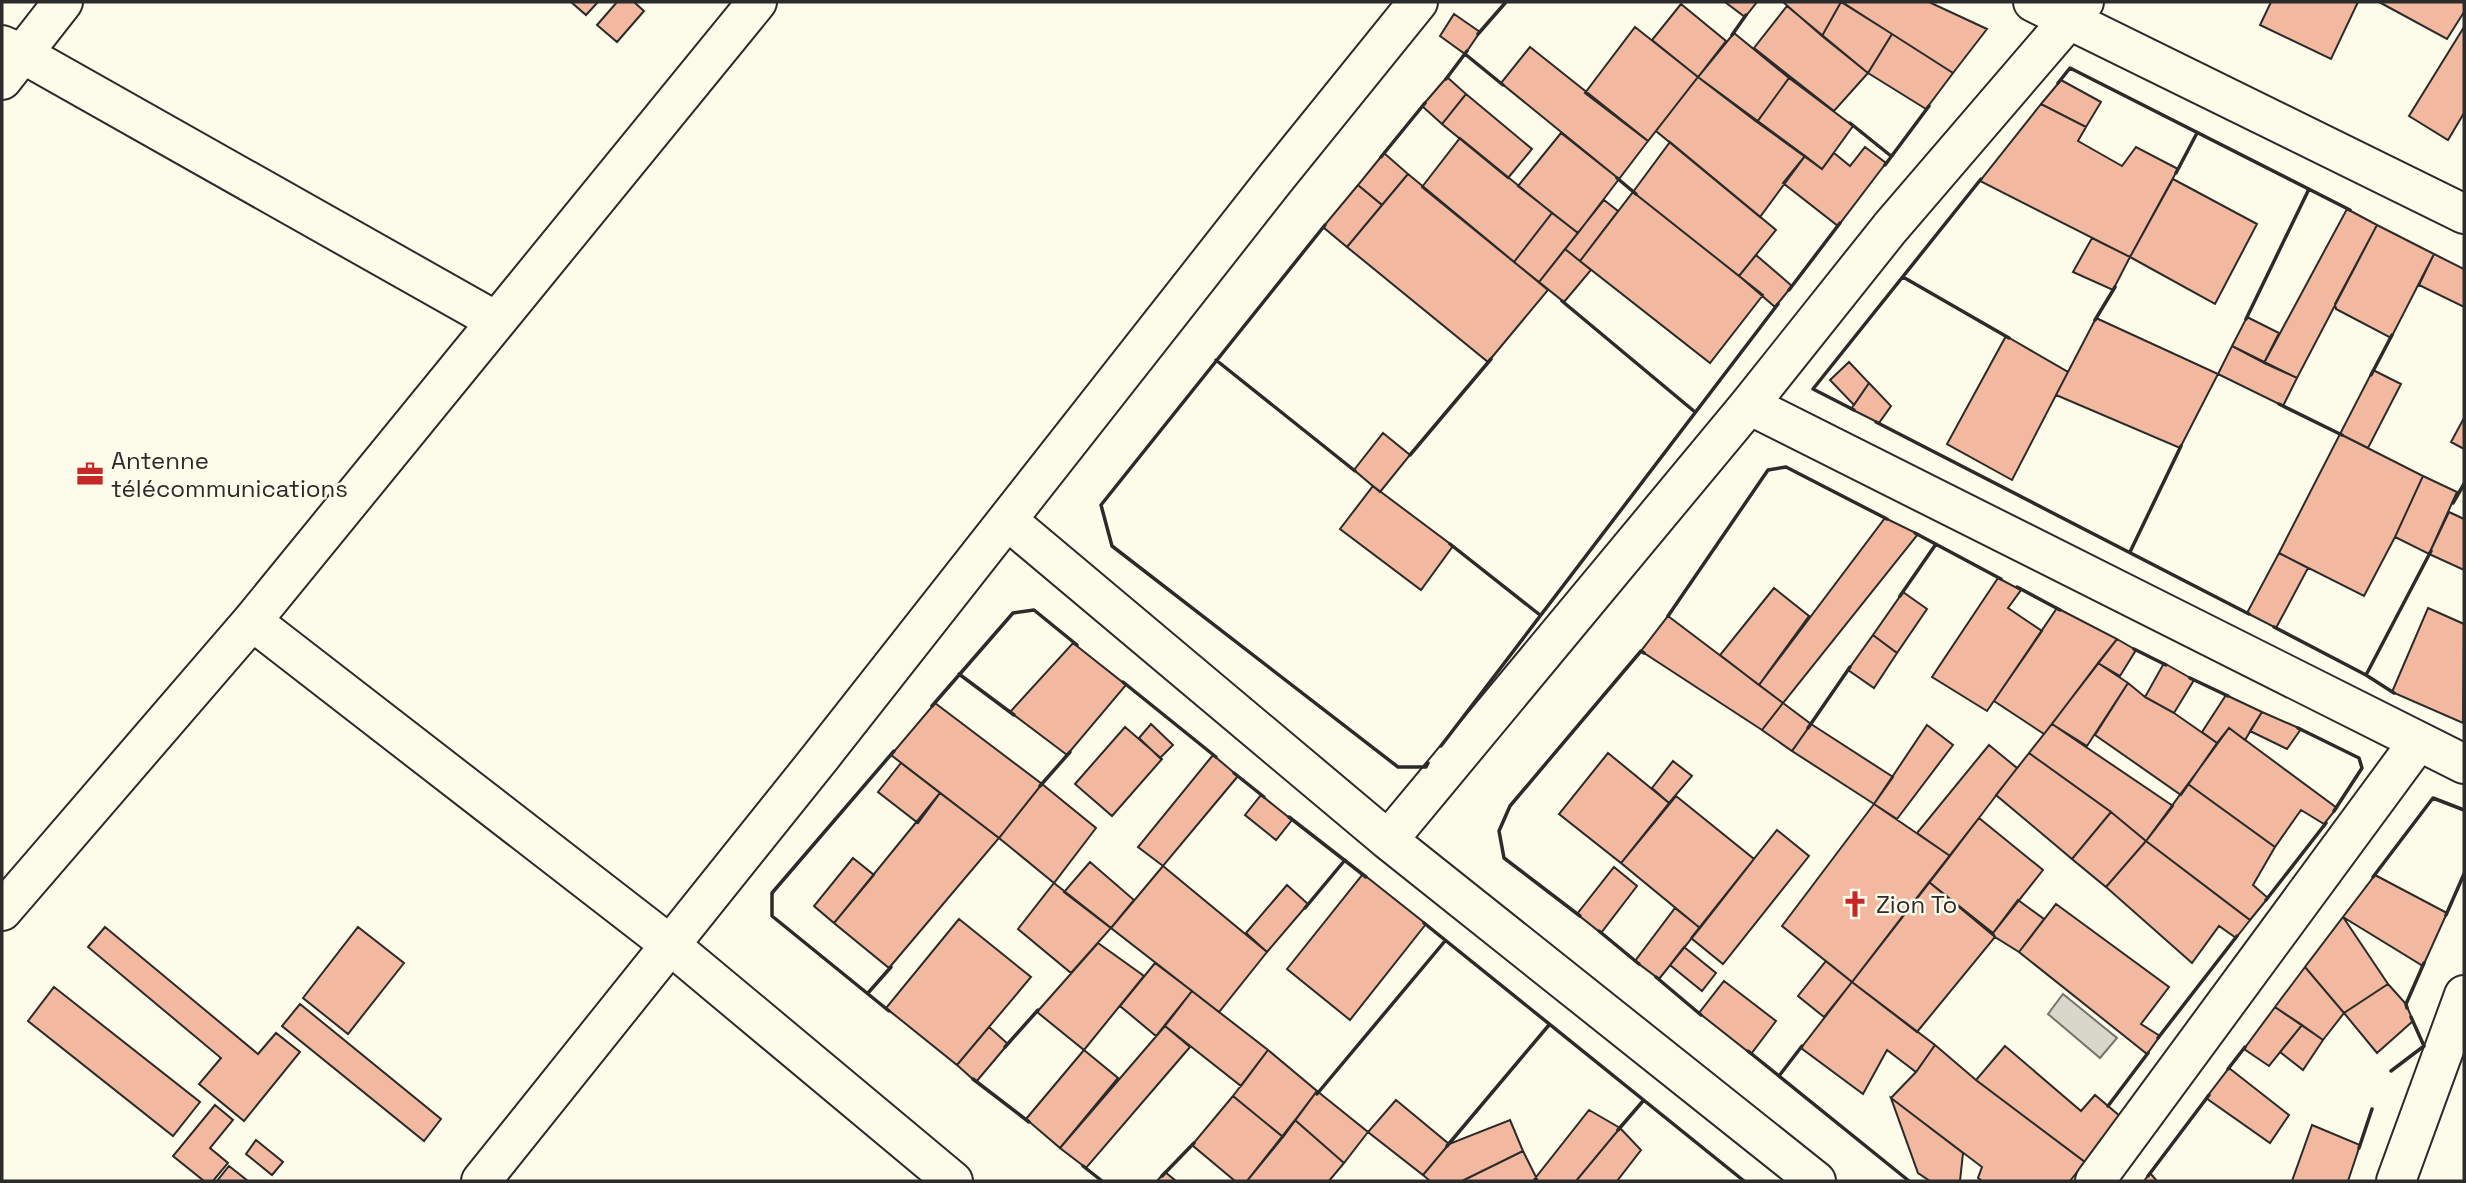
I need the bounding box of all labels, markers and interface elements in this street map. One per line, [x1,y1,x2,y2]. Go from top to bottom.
place label: Antenne télécommunications [111,445,348,504]
office icon: Antenne télécommunications [75,459,105,489]
church icon: Zion To [1840,889,1870,919]
place label: Zion To [1876,889,1957,920]

